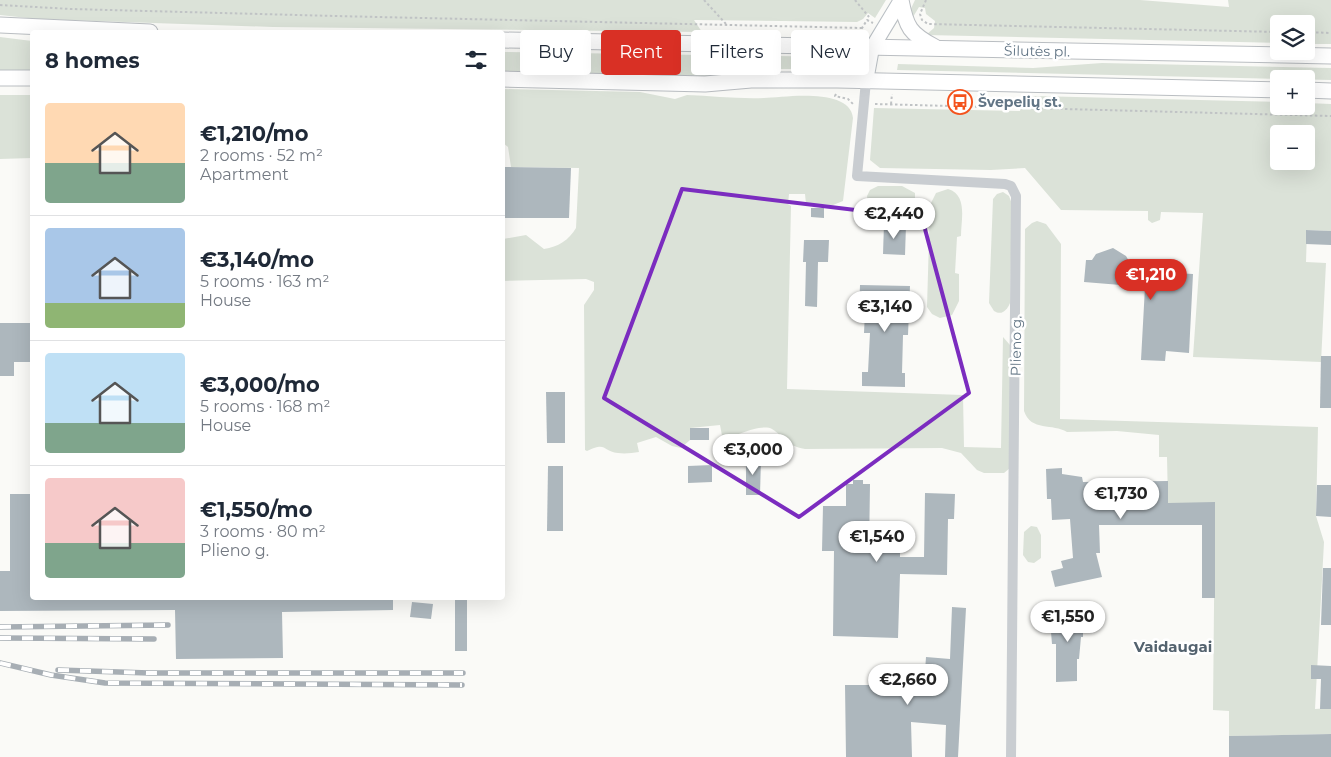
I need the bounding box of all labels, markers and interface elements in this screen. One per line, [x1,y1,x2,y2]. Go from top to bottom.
map controls [1270,15,1315,170]
button: layers [1270,15,1315,60]
chip: Buy [520,30,591,75]
chip: Rent [601,30,681,75]
chip: Filters [691,30,781,75]
chip: New [791,30,869,75]
street label: Šilutės pl. [1004,41,1070,61]
icon: filters [462,46,490,74]
text: 8 homes [45,48,140,73]
button: + [1270,70,1315,115]
bus stop icon: Švepelių st. [947,89,973,115]
place label: Švepelių st. [978,93,1062,111]
text: €1,210/mo [200,121,308,146]
icon: home [85,123,145,183]
button: − [1270,125,1315,170]
text: 2 rooms · 52 m² [200,146,323,165]
text: Apartment [200,165,289,184]
pin: €2,440 [853,198,935,240]
text: €2,440 [864,204,924,223]
text: €3,140/mo [200,247,314,272]
icon: home [85,248,145,308]
pin: €1,210 [1110,258,1192,301]
text: €1,210 [1126,265,1176,284]
text: 5 rooms · 163 m² [200,272,329,291]
pin: €3,140 [844,290,926,333]
text: House [200,291,251,310]
text: €3,140 [858,297,912,316]
street label: Plieno g. [1006,316,1026,376]
text: €3,000/mo [200,372,320,397]
icon: home [85,373,145,433]
text: 5 rooms · 168 m² [200,397,331,416]
text: House [200,416,251,435]
pin: €3,000 [712,434,794,476]
text: €3,000 [723,440,783,459]
pin: €1,730 [1080,478,1162,520]
text: €1,730 [1094,484,1148,503]
text: €1,550/mo [200,497,312,522]
icon: home [85,498,145,558]
pin: €1,540 [836,520,918,563]
text: 3 rooms · 80 m² [200,522,326,541]
text: €1,540 [849,527,905,546]
text: Plieno g. [200,541,269,560]
pin: €1,550 [1027,600,1109,643]
text: €1,550 [1041,607,1095,626]
district label: Vaidaugai [1133,637,1212,656]
pin: €2,660 [867,664,949,706]
text: €2,660 [879,670,937,689]

